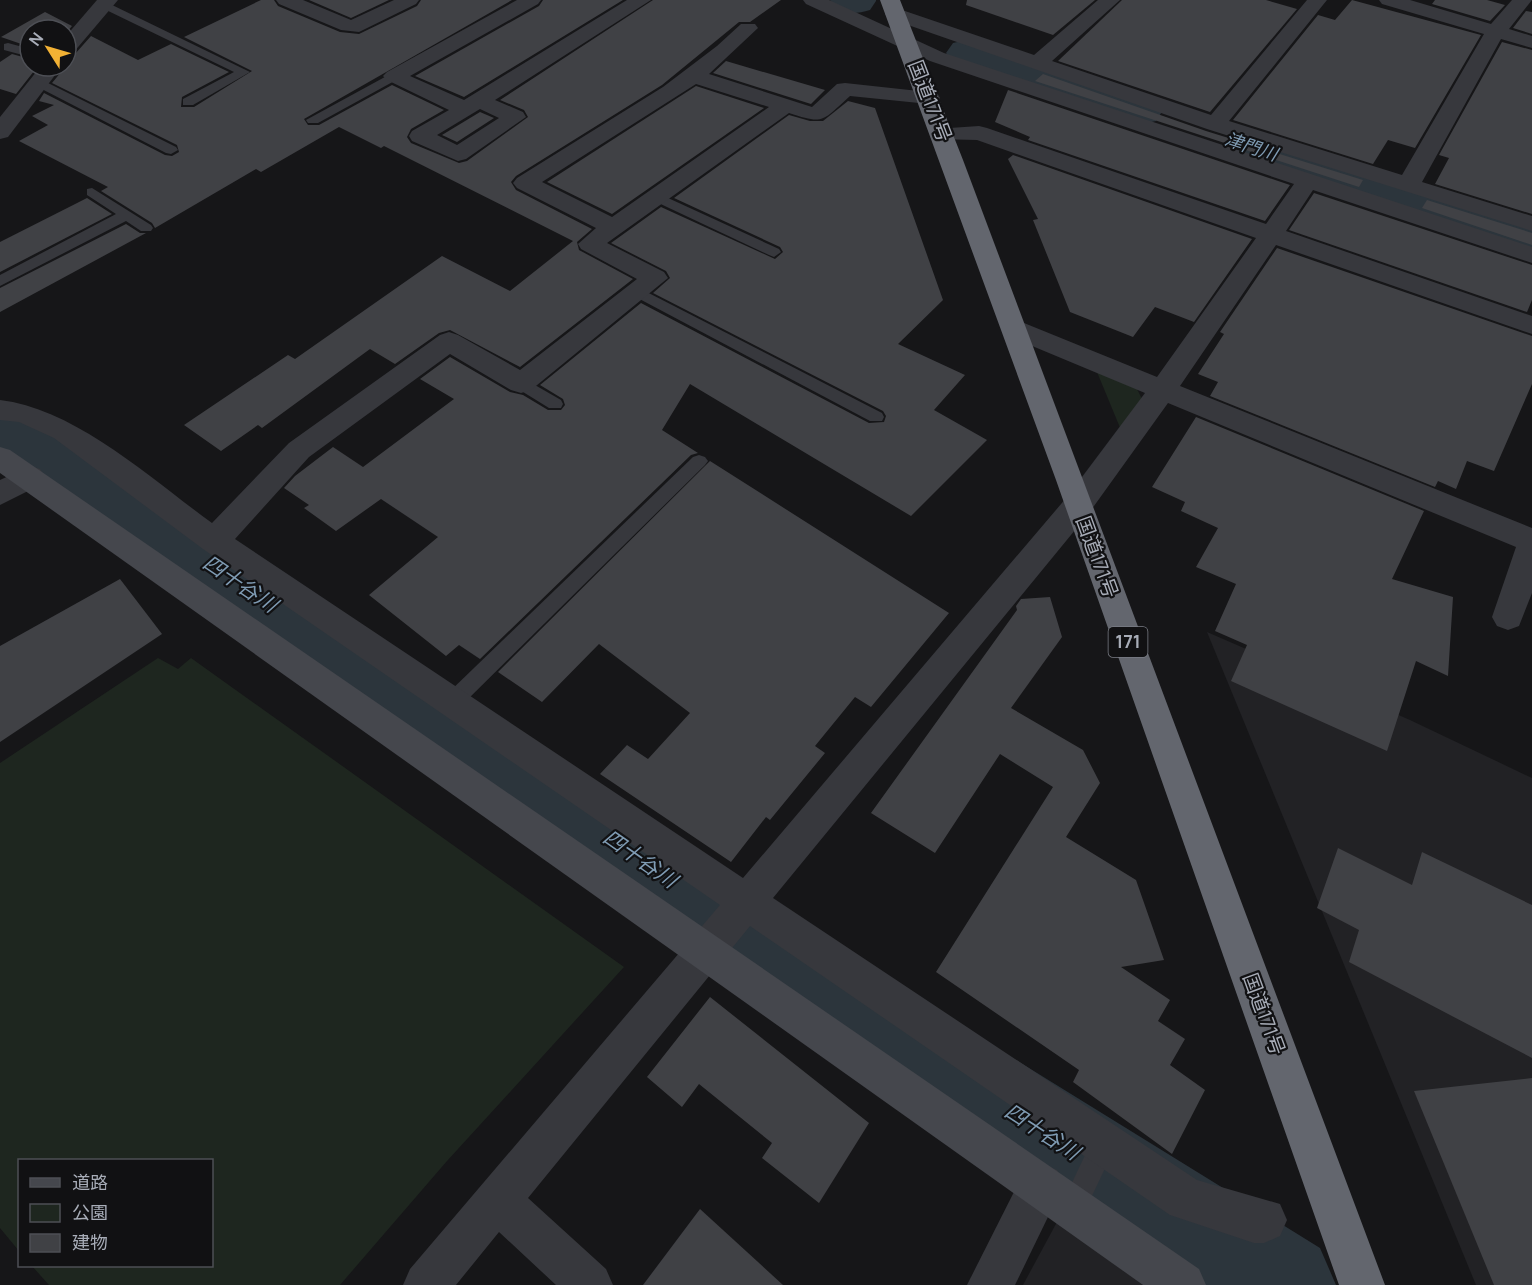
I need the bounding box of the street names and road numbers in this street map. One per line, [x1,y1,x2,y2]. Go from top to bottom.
street label: 国道171号 [903,56,958,146]
street label: 国道171号 [1070,512,1125,602]
road number: 171 [1108,627,1148,657]
street label: 国道171号 [1237,969,1292,1059]

